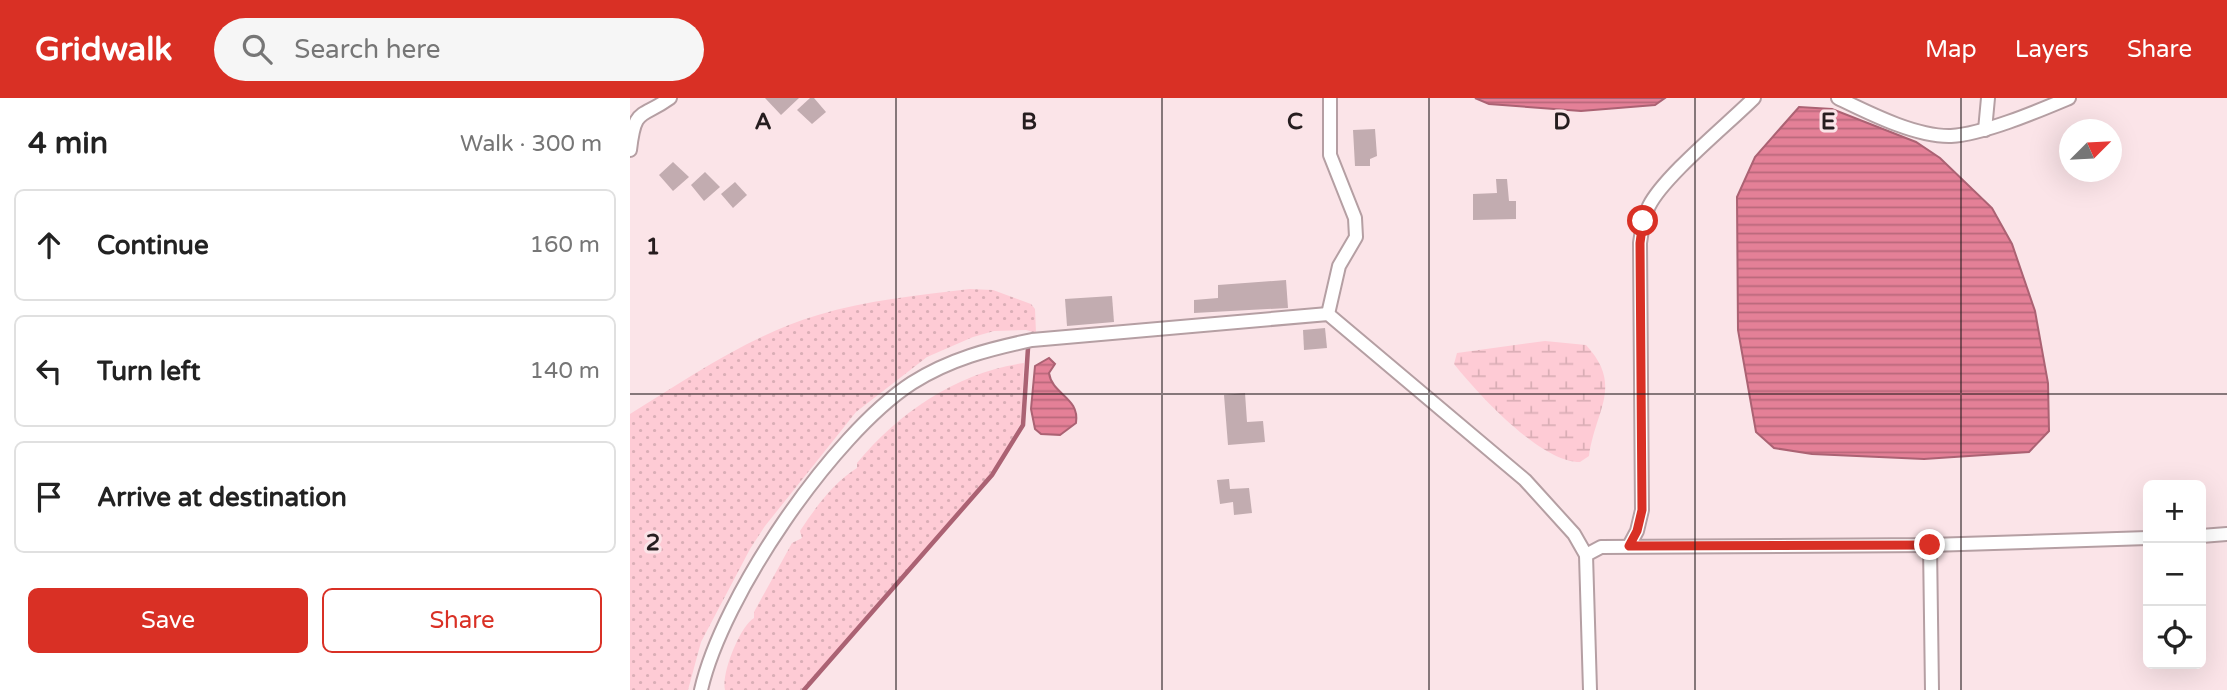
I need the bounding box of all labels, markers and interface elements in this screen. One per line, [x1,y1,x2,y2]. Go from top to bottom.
search box [214,18,704,81]
text: Gridwalk [35,30,172,69]
icon: search [238,30,276,68]
text: Search here [294,34,441,65]
text: Map [1925,35,1977,64]
text: Layers [2015,35,2089,64]
text: Share [2127,35,2192,64]
text: A [754,108,772,136]
text: B [1021,108,1037,136]
text: C [1287,108,1303,136]
text: D [1553,108,1571,136]
text: E [1821,108,1835,136]
north arrow [2059,119,2122,182]
text: 4 min [28,125,108,162]
text: Walk · 300 m [460,130,602,158]
route start [1627,205,1658,236]
icon: ahead [30,226,68,264]
text: Continue [97,230,209,261]
text: 160 m [530,231,600,259]
text: 1 [646,233,660,261]
icon: left [30,352,68,390]
text: Turn left [97,356,200,387]
text: 140 m [530,357,600,385]
icon: arrive [30,478,68,516]
map controls [2143,480,2206,669]
button: + [2143,480,2206,543]
text: Arrive at destination [97,482,347,513]
text: 2 [646,529,660,557]
route end [1914,529,1945,560]
button: − [2143,543,2206,606]
button: Save [28,588,308,653]
button: Share [322,588,602,653]
button: locate [2143,606,2206,669]

